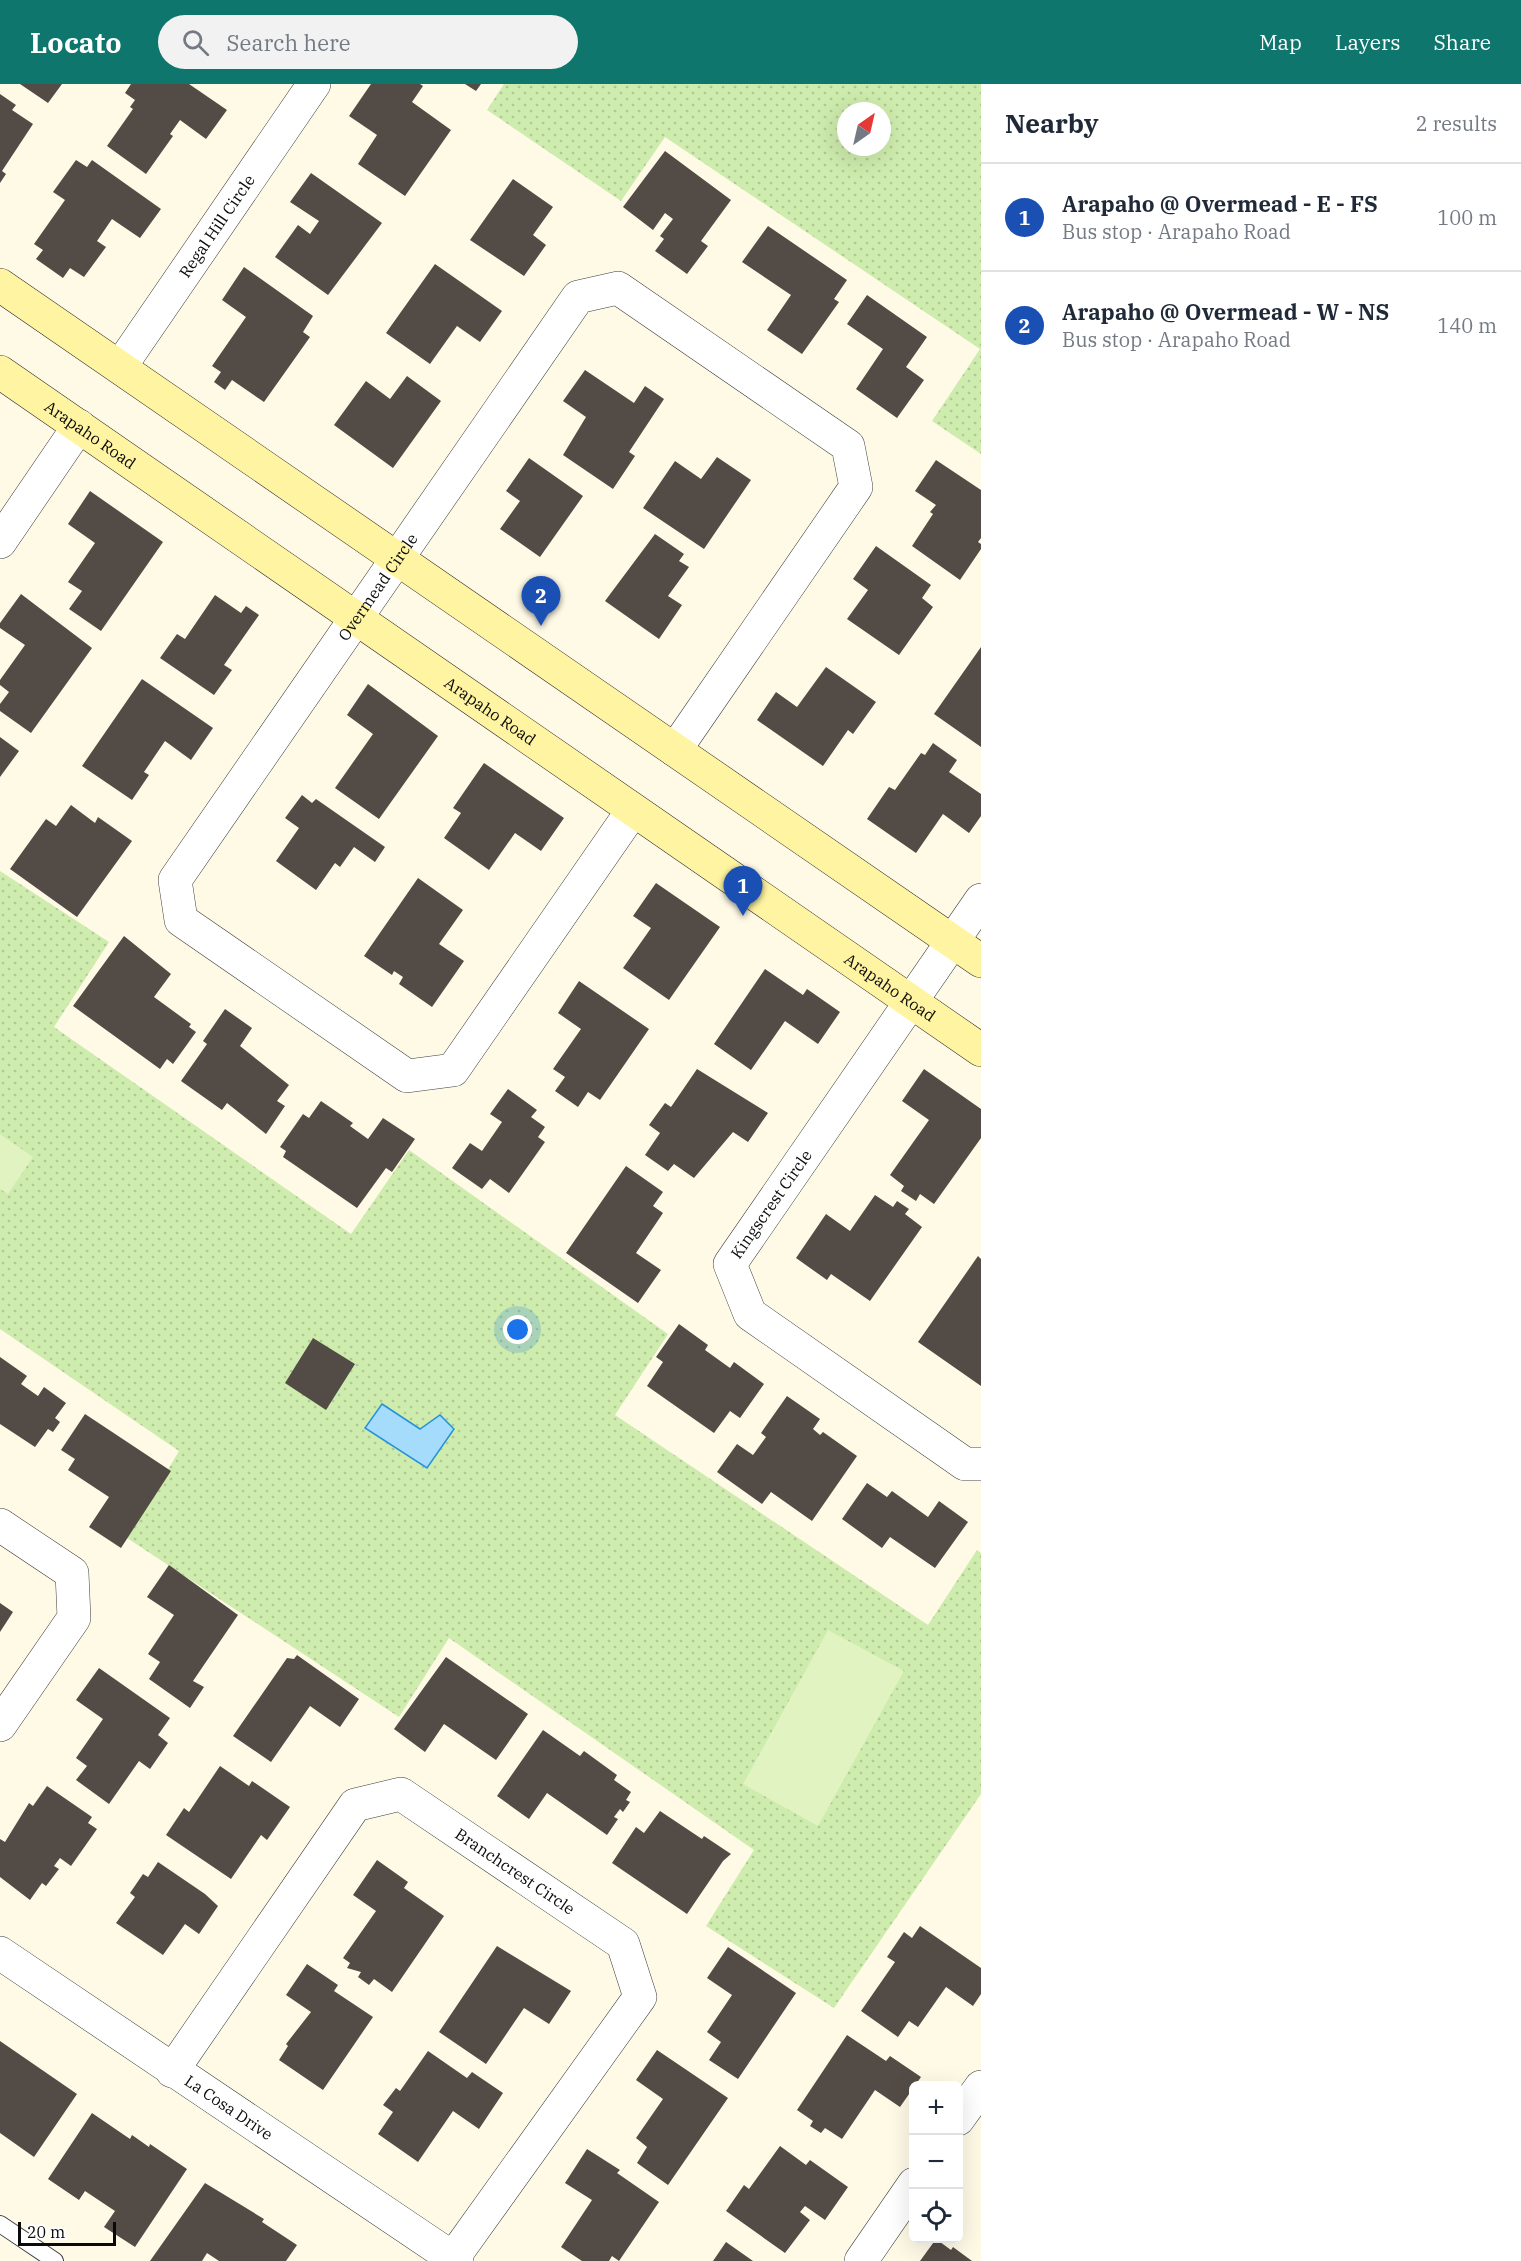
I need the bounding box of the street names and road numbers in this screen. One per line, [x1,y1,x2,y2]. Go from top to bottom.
street label: Regal Hill Circle [174,171,259,281]
street label: Arapaho Road [41,396,140,473]
street label: Overmead Circle [334,529,422,644]
street label: Arapaho Road [441,672,540,750]
street label: Arapaho Road [841,949,940,1026]
street label: Kingscrest Circle [726,1146,816,1262]
street label: Branchcrest Circle [451,1824,579,1919]
street label: La Cosa Drive [181,2070,277,2144]

